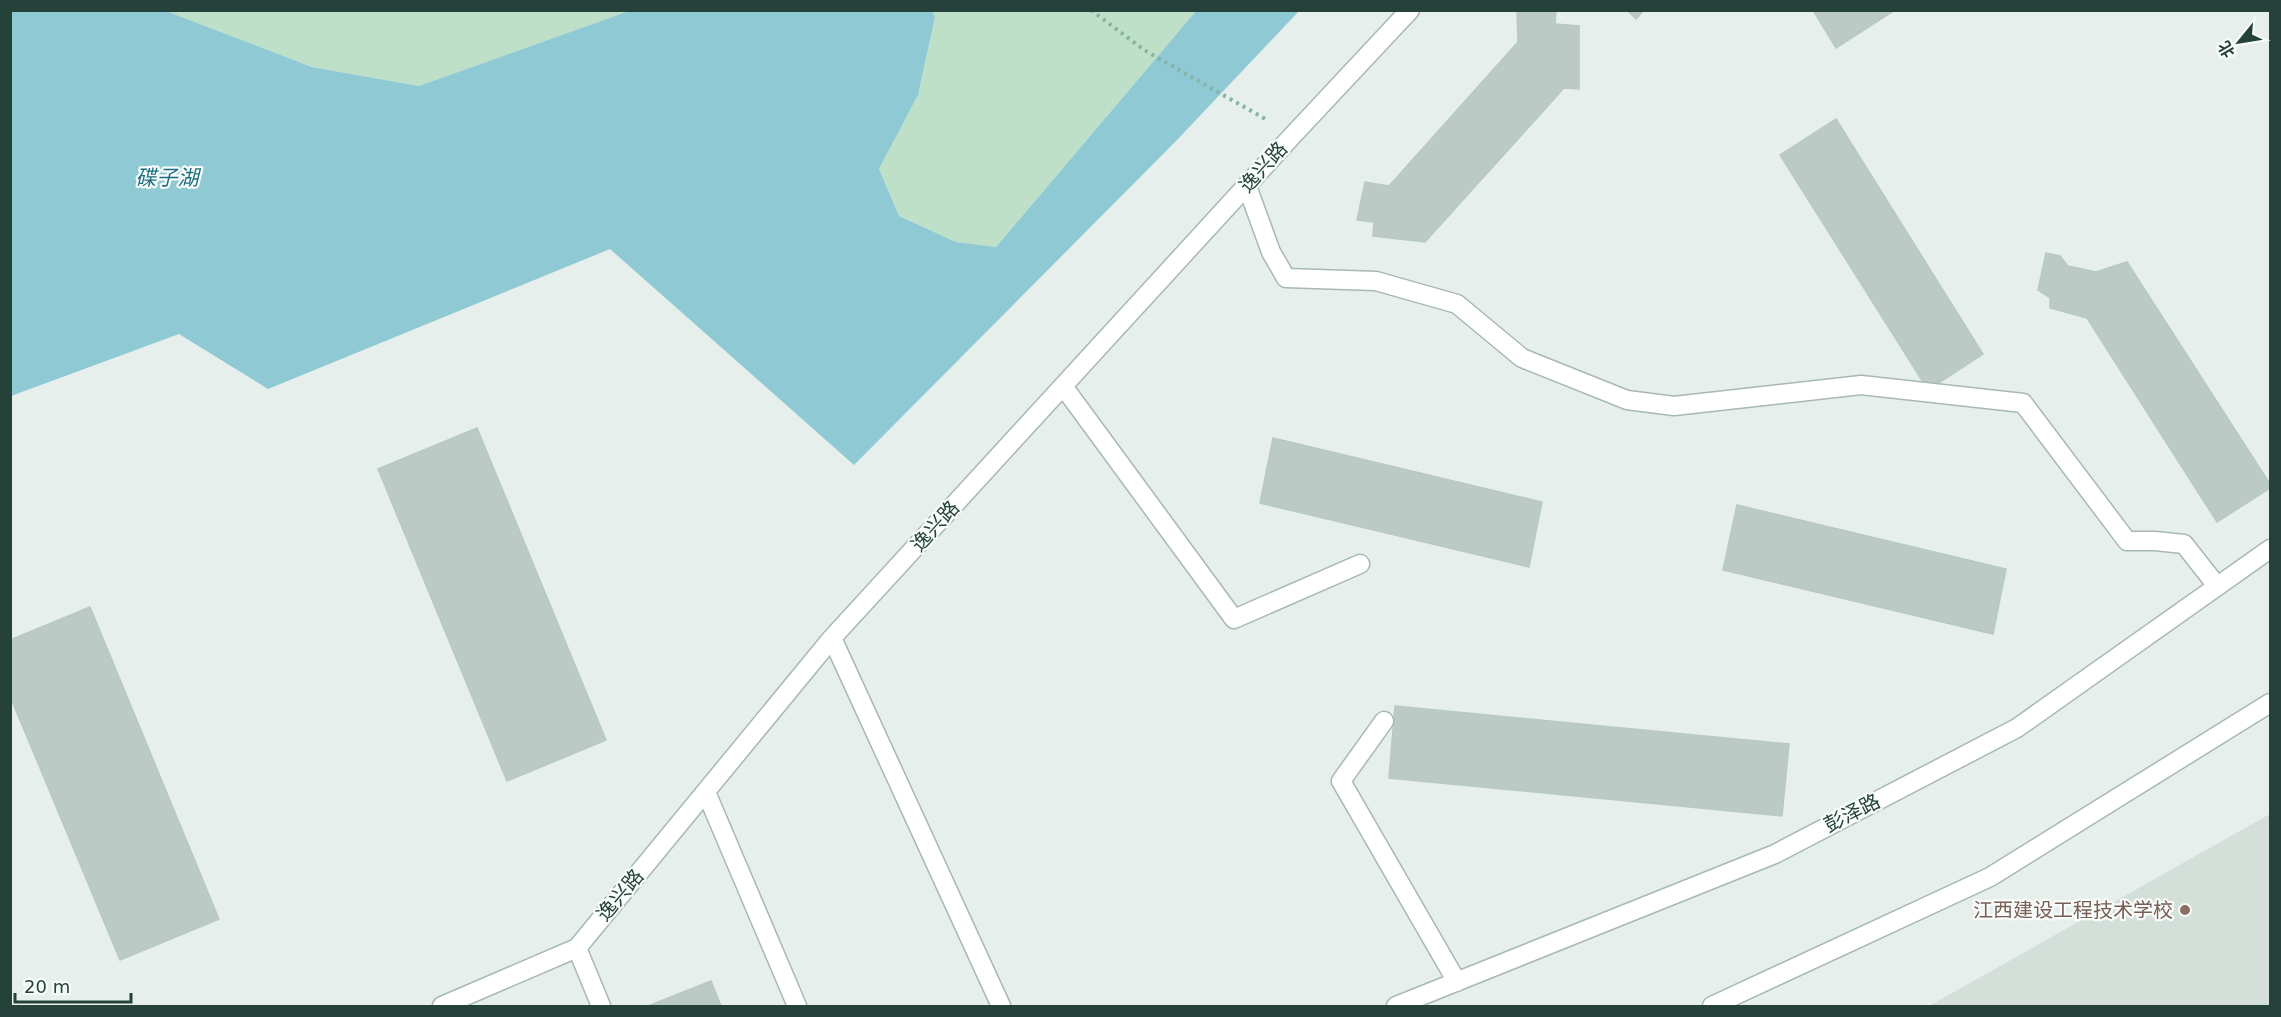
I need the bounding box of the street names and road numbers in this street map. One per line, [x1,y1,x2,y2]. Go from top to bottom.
street label: 逸兴路 [1234,137,1292,197]
street label: 逸兴路 [906,496,964,556]
street label: 彭泽路 [1820,789,1884,837]
street label: 逸兴路 [592,864,648,926]

